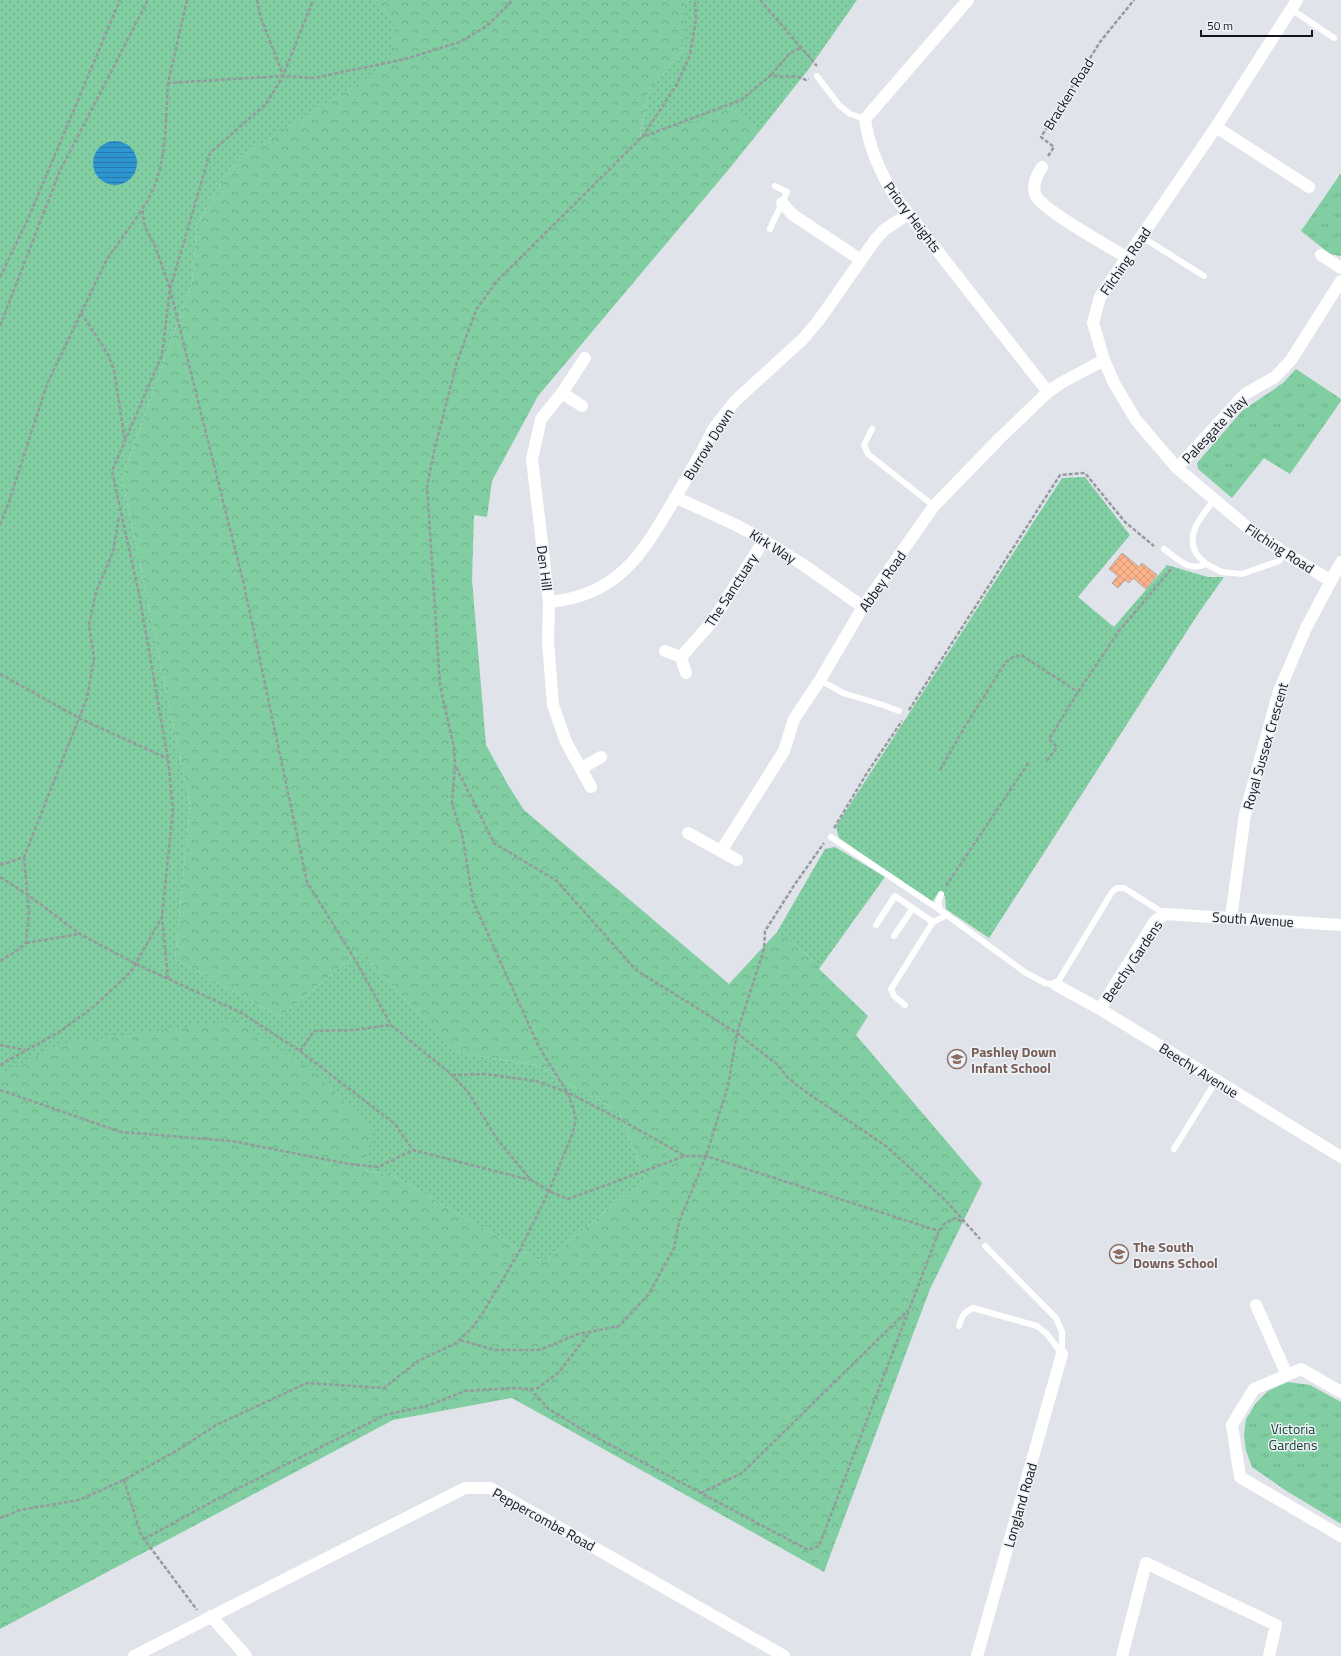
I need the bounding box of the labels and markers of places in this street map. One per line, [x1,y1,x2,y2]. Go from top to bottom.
place label: Pashley Down Infant School [971,1041,1057,1078]
school or university icon: Pashley Down Infant School [946,1048,968,1070]
place label: The South Downs School [1133,1236,1218,1273]
school or university icon: The South Downs School [1108,1243,1130,1265]

